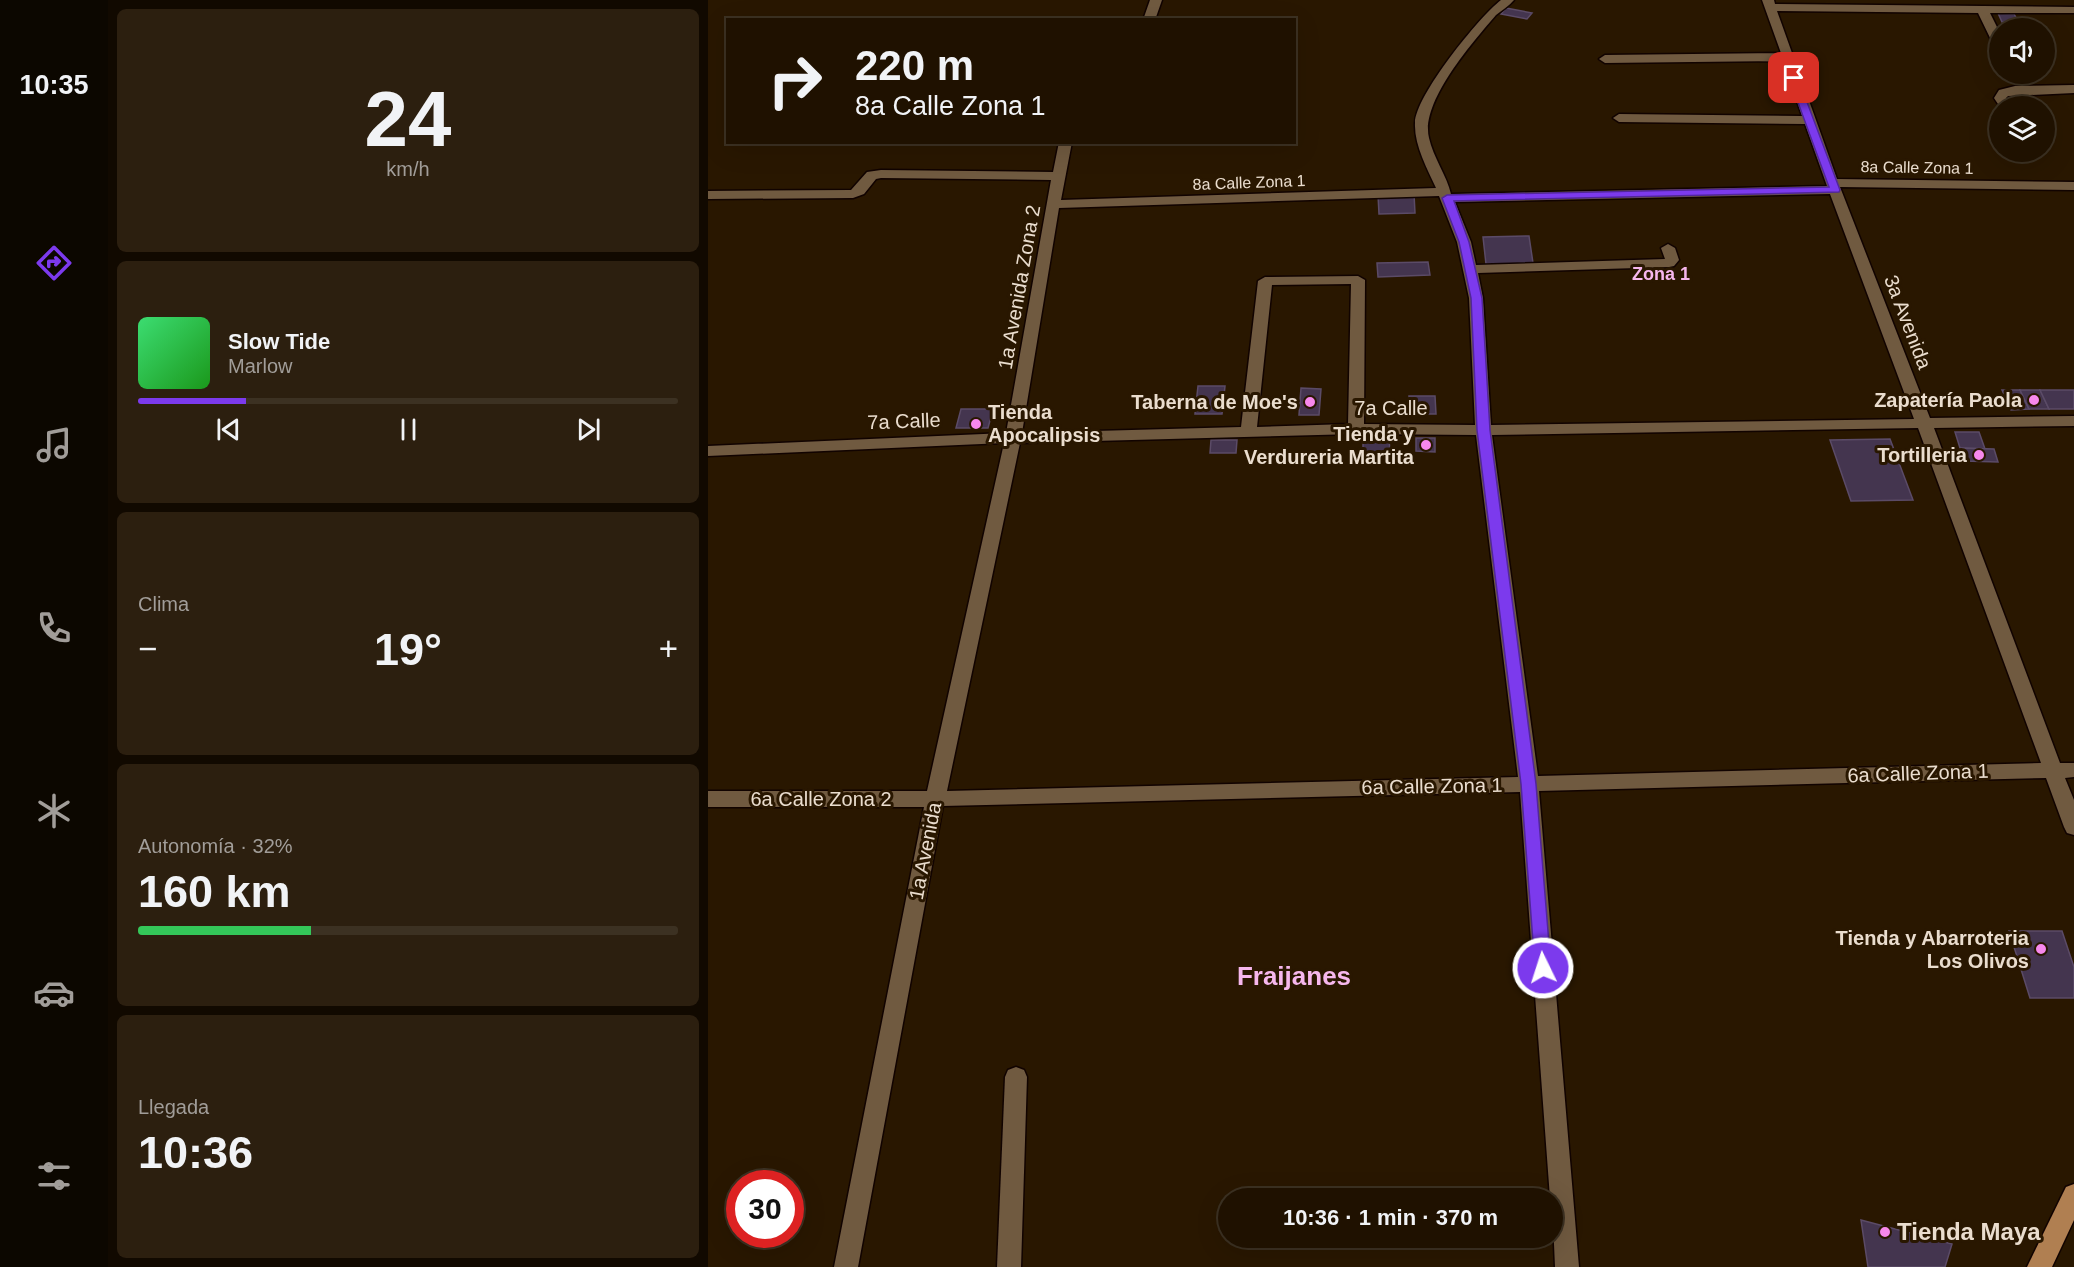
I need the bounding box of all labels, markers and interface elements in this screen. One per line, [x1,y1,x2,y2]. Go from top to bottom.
map controls [1989,18,2055,162]
button: sound [1989,18,2055,84]
icon: right [756,42,834,120]
text: 220 m [855,42,974,89]
pin [1768,52,1819,103]
icon: arrive [1777,61,1810,94]
text: 10:35 [19,70,89,100]
text: 24 [365,75,451,163]
text: 8a Calle Zona 1 [855,91,1046,121]
button: layers [1989,96,2055,162]
text: km/h [386,158,430,180]
street label: 8a Calle Zona 1 [1860,158,1974,177]
street label: 8a Calle Zona 1 [1192,172,1306,193]
street label: 1a Avenida Zona 2 [994,203,1044,371]
icon: directions [33,242,75,284]
district label: Zona 1 [1632,264,1690,284]
street label: 3a Avenida [1880,272,1936,373]
text: Slow Tide [228,329,330,354]
text: Marlow [228,355,292,377]
place label: Zapatería Paola [1874,389,2023,411]
place label: Taberna de Moe's [1131,391,1298,413]
marker: Zapatería Paola [2027,393,2041,407]
marker: Taberna de Moe's [1303,395,1317,409]
street label: 7a Calle [1354,397,1428,419]
place label: Tienda Apocalipsis [988,401,1100,446]
street label: 7a Calle [867,409,941,433]
icon: previous [212,413,245,446]
icon: pause [392,413,425,446]
icon: next [572,413,605,446]
marker: Tienda Apocalipsis [969,417,983,431]
place label: Tienda y Verdureria Martita [1244,423,1415,468]
icon: music [33,424,75,466]
marker: Tienda y Verdureria Martita [1419,438,1433,452]
place label: Tortilleria [1877,444,1968,466]
marker: Tortilleria [1972,448,1986,462]
text: Clima [138,593,189,615]
icon: phone [33,607,75,649]
text: 19° [374,624,442,675]
text: − [138,630,157,667]
text: + [659,630,678,667]
street label: 6a Calle Zona 1 [1847,760,1989,786]
street label: 6a Calle Zona 1 [1361,774,1503,798]
street label: 6a Calle Zona 2 [750,788,892,810]
icon: climate [33,790,75,832]
street label: 1a Avenida [905,800,945,902]
text: Autonomía · 32% [138,835,293,857]
text: 160 km [138,866,291,917]
place label: Tienda y Abarroteria Los Olivos [1836,927,2030,972]
position arrow [1511,936,1575,1000]
marker: Tienda y Abarroteria Los Olivos [2034,942,2048,956]
district label: Fraijanes [1237,961,1351,991]
icon: car [33,972,75,1014]
text: Llegada [138,1096,209,1118]
text: 10:36 [138,1127,253,1178]
icon: filters [33,1155,75,1197]
speed limit sign: 30 [726,1170,804,1248]
text: 10:36 · 1 min · 370 m [1283,1205,1498,1230]
place label: Tienda Maya [1897,1218,2041,1245]
marker: Tienda Maya [1878,1225,1892,1239]

